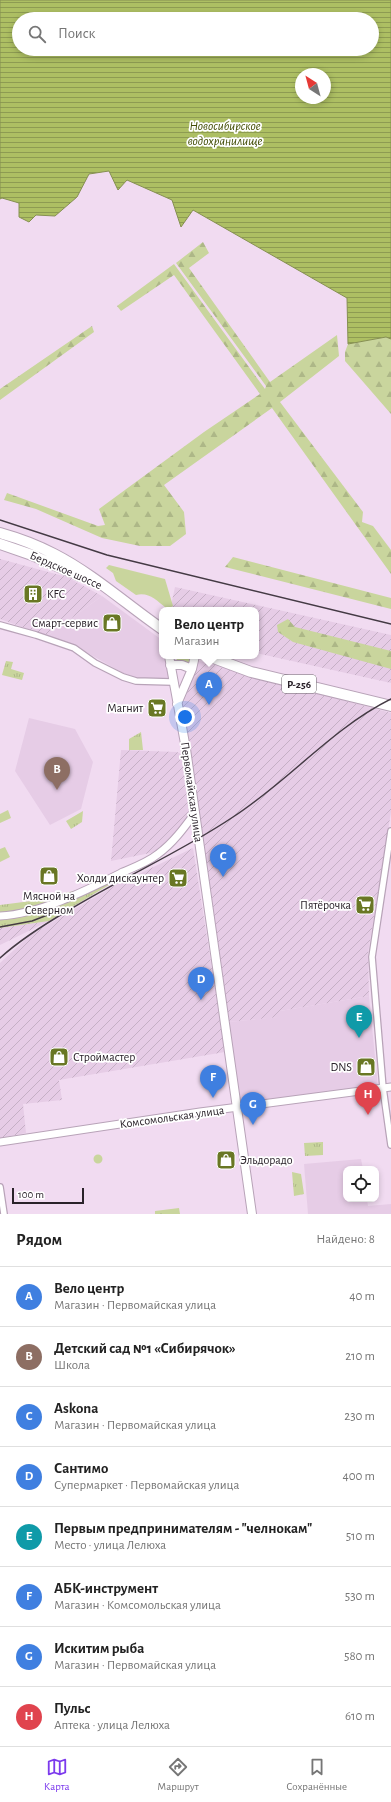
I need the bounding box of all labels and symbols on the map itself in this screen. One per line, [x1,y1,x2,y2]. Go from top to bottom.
north arrow [295,68,331,104]
water label: Новосибирское водохранилище [188,120,263,148]
street label: Бердское шоссе [28,549,104,591]
building icon: KFC [22,583,44,605]
place label: KFC [47,588,65,600]
shop icon: Смарт-сервис [101,612,123,634]
place label: Смарт-сервис [32,617,98,629]
pin: A [196,672,222,705]
road number: Р-256 [282,675,316,693]
supermarket icon: Магнит [146,697,168,719]
place label: Магнит [107,702,144,714]
your location [175,707,195,727]
street label: Первомайская улица [178,741,205,844]
pin: B [44,757,70,790]
pin: C [210,844,236,877]
shop icon: Мясной на Северном [38,865,60,887]
supermarket icon: Холди дискаунтер [167,867,189,889]
place label: Холди дискаунтер [77,872,164,885]
place label: Мясной на Северном [23,890,76,916]
supermarket icon: Пятёрочка [354,894,376,916]
place label: Пятёрочка [300,899,352,911]
pin: D [188,967,214,1000]
pin: E [346,1005,372,1038]
shop icon: Строймастер [48,1046,70,1068]
place label: Строймастер [73,1051,135,1063]
shop icon: DNS [355,1056,377,1078]
place label: DNS [330,1061,352,1073]
pin: F [200,1065,226,1098]
pin: H [355,1082,381,1115]
pin: G [240,1092,266,1125]
street label: Комсомольская улица [119,1104,226,1131]
shop icon: Эльдорадо [215,1149,237,1171]
place label: Эльдорадо [240,1154,293,1166]
scale bar [12,1186,84,1205]

